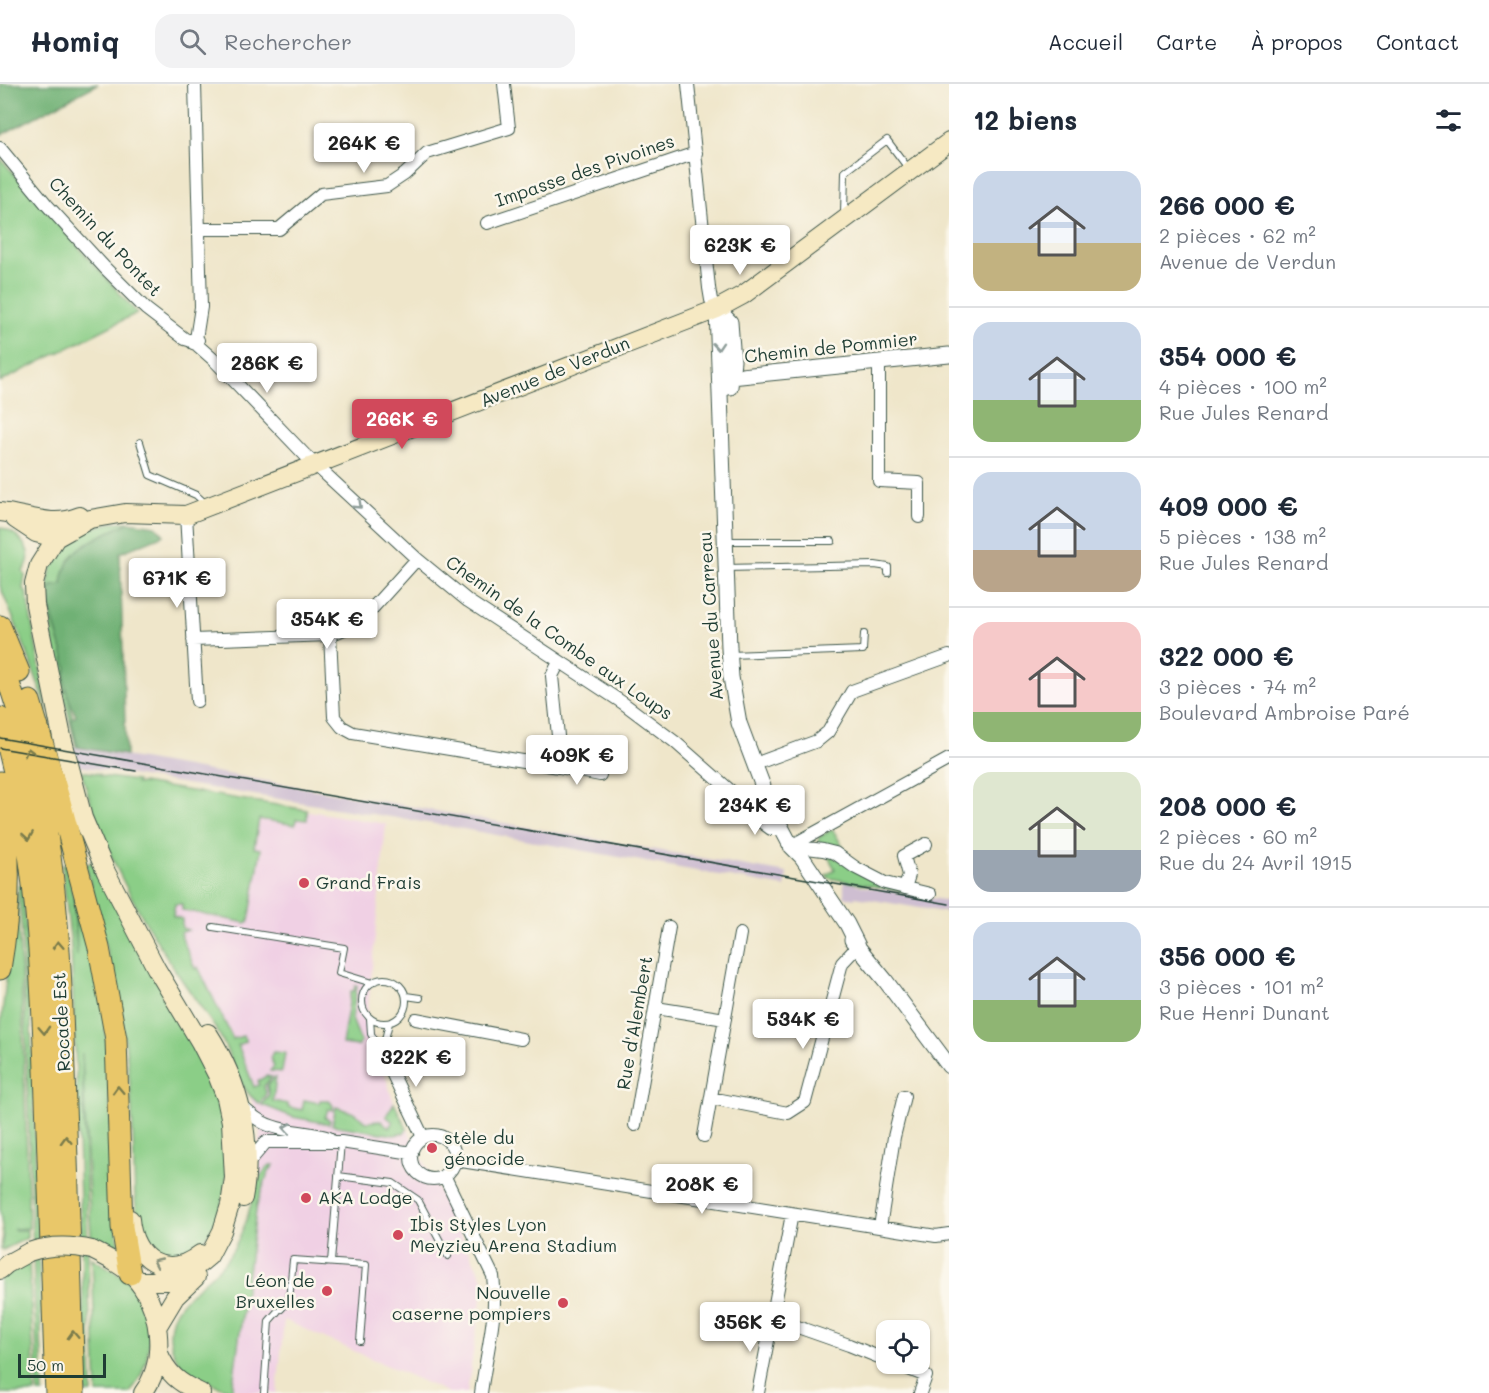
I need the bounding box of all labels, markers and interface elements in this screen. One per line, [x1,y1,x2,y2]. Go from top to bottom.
search box [155,14,575,68]
text: Homiq [30,23,119,59]
icon: search [176,25,209,58]
text: Rechercher [224,27,352,56]
text: Accueil [1048,28,1123,55]
text: Carte [1156,28,1217,55]
text: À propos [1250,28,1343,55]
text: Contact [1376,28,1459,55]
text: 12 biens [973,103,1077,137]
icon: filters [1432,104,1465,137]
pin: 264K € [315,123,413,174]
street label: Impasse des Pivoines [492,128,678,212]
text: 264K € [328,129,400,155]
street label: Chemin du Pontet [44,171,167,301]
text: 266 000 € [1159,188,1295,222]
icon: home [1021,195,1093,267]
text: 2 pièces · 62 m² [1159,222,1316,248]
pin: 623K € [691,225,789,276]
text: 623K € [704,231,776,257]
text: Avenue de Verdun [1159,248,1336,274]
street label: Chemin de Pommier [743,326,919,368]
street label: Avenue de Verdun [476,330,633,412]
text: 354 000 € [1159,339,1296,373]
one-way arrow [711,342,724,351]
pin: 286K € [218,343,316,394]
icon: home [1021,346,1093,418]
text: 286K € [231,349,303,375]
text: 4 pièces · 100 m² [1159,373,1327,399]
pin: 266K € [353,399,451,450]
text: Rue Jules Renard [1159,399,1328,425]
text: 266K € [366,405,438,431]
text: 409 000 € [1159,489,1298,523]
icon: home [1021,496,1093,568]
one-way arrow [351,497,362,508]
text: 5 pièces · 138 m² [1159,523,1326,549]
street label: Avenue du Carreau [692,531,728,701]
street label: Chemin de la Combe aux Loups [441,549,678,725]
text: Rue Jules Renard [1159,549,1328,575]
pin: 671K € [128,558,226,609]
text: 671K € [143,564,211,590]
pin: 354K € [278,599,376,650]
text: 354K € [291,605,363,631]
text: 322 000 € [1159,639,1294,673]
icon: home [1021,646,1093,718]
text: 3 pièces · 74 m² [1159,673,1316,699]
text: Boulevard Ambroise Paré [1159,699,1410,725]
pin: 409K € [528,735,626,786]
text: 409K € [540,741,614,767]
one-way arrow [24,747,37,757]
pin: 234K € [706,785,804,836]
text: 208 000 € [1159,789,1296,823]
text: 234K € [719,791,791,817]
icon: home [1021,796,1093,868]
text: 2 pièces · 60 m² [1159,823,1317,849]
one-way arrow [21,831,33,841]
text: Rue du 24 Avril 1915 [1159,849,1352,875]
place label: Grand Frais [316,870,421,894]
marker: Grand Frais [297,876,311,890]
text: 356 000 € [1159,939,1295,973]
one-way arrow [51,940,64,949]
icon: home [1021,946,1093,1018]
street label: Rue d'Alembert [610,954,658,1092]
street label: Rocade Est [46,972,76,1072]
text: 3 pièces · 101 m² [1159,973,1323,999]
pin: 534K € [754,999,852,1050]
text: Rue Henri Dunant [1159,999,1330,1025]
text: 534K € [767,1005,839,1031]
one-way arrow [38,1026,51,1035]
pin: 322K € [367,1037,465,1088]
text: 322K € [381,1043,451,1069]
one-way arrow [112,1086,124,1095]
one-way arrow [283,1123,292,1135]
place label: stèle du génocide [444,1125,525,1170]
one-way arrow [60,1135,73,1144]
marker: stèle du génocide [425,1141,439,1155]
pin: 208K € [653,1164,751,1215]
text: 208K € [665,1170,739,1196]
place label: AKA Lodge [318,1185,413,1209]
marker: AKA Lodge [299,1191,313,1205]
place label: Ibis Styles Lyon Meyzieu Arena Stadium [410,1212,617,1257]
marker: Ibis Styles Lyon Meyzieu Arena Stadium [391,1228,405,1242]
one-way arrow [152,1257,163,1269]
place label: Léon de Bruxelles [236,1268,315,1313]
place label: Nouvelle caserne pompiers [392,1280,551,1325]
marker: Léon de Bruxelles [320,1284,334,1298]
marker: Nouvelle caserne pompiers [556,1296,570,1310]
pin: 356K € [701,1302,799,1353]
text: 356K € [714,1308,786,1334]
map controls [876,1320,930,1374]
button: locate [876,1320,930,1374]
one-way arrow [66,1330,79,1339]
scale bar [18,1351,106,1378]
text: 50 m [27,1354,64,1375]

